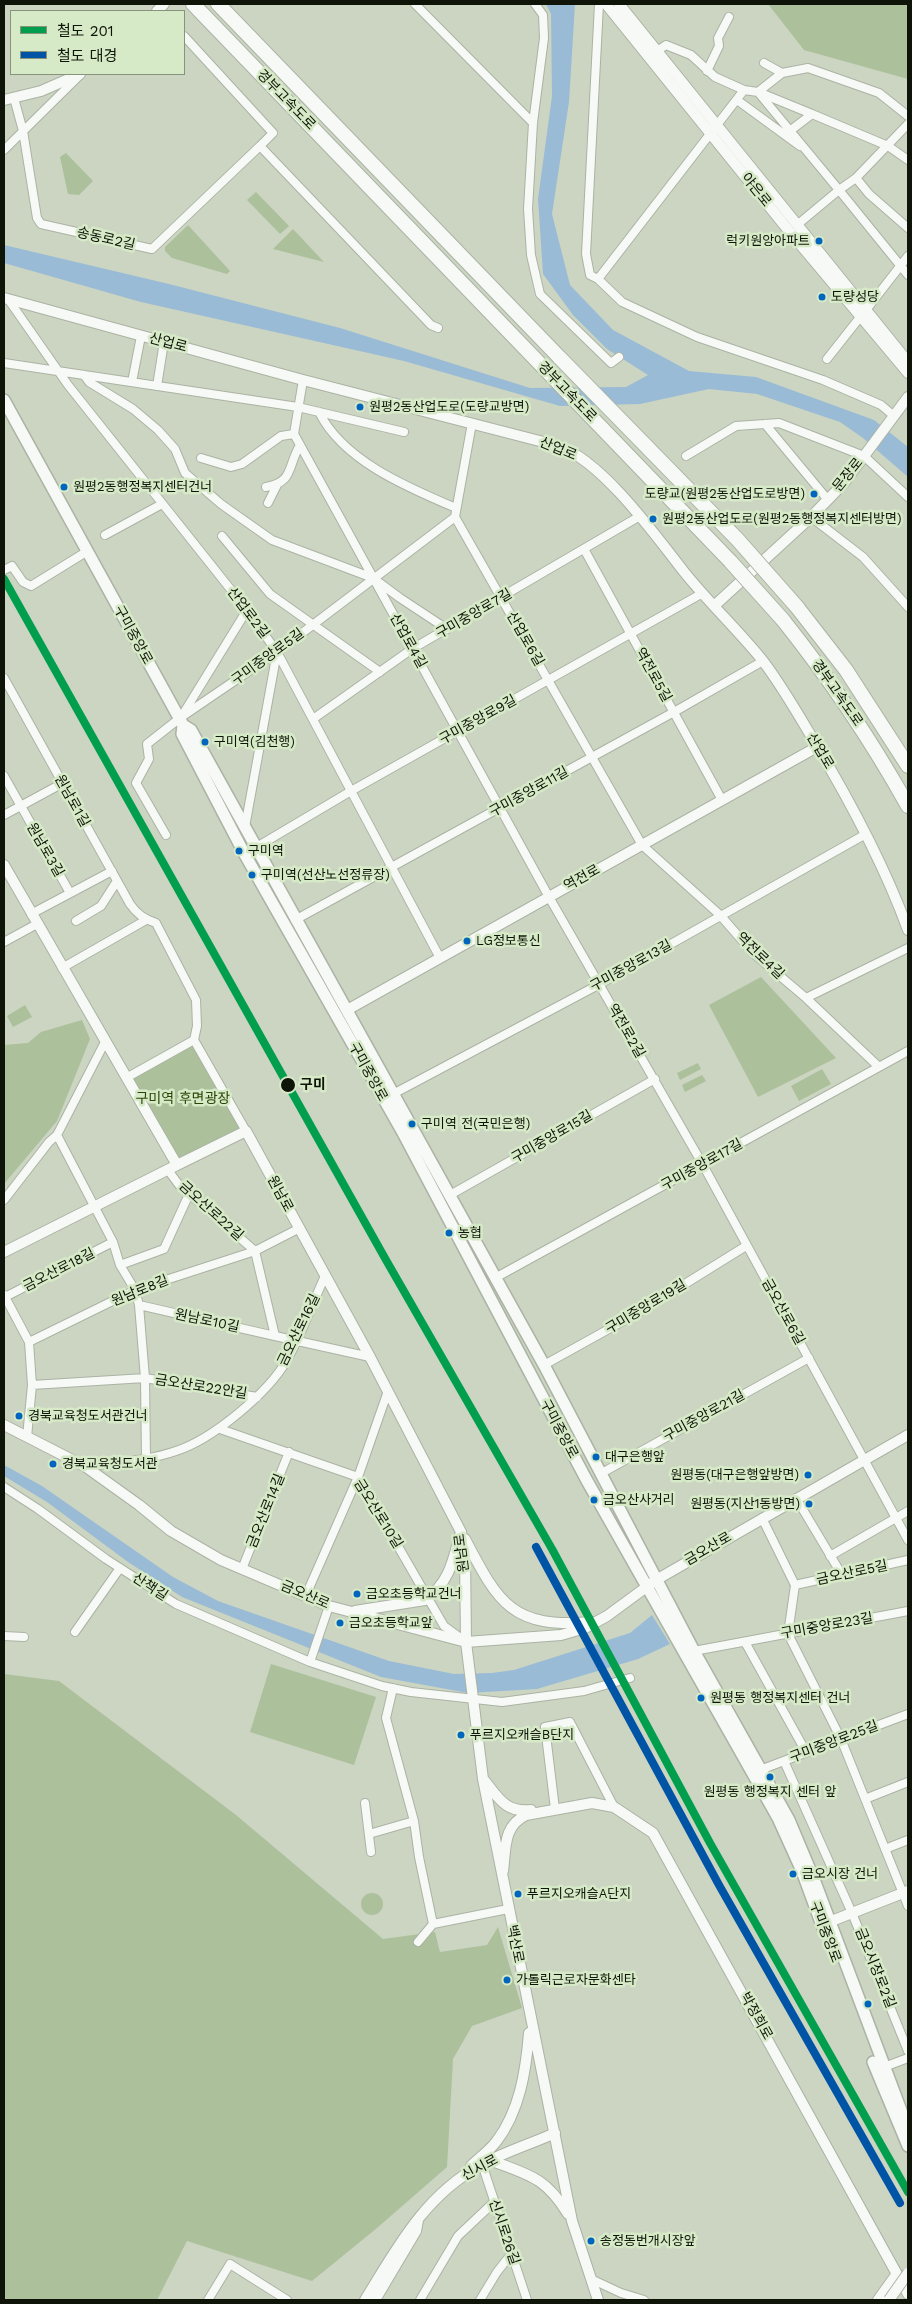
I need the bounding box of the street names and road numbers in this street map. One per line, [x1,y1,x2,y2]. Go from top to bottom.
street label: 경부고속도로 [253,66,319,134]
street label: 야은로 [737,170,775,210]
street label: 송동로2길 [75,224,137,254]
street label: 산업로 [147,330,189,356]
street label: 경부고속도로 [534,358,600,426]
street label: 산업로 [537,434,579,464]
street label: 문장로 [829,455,867,495]
street label: 산업로2길 [223,584,273,642]
street label: 구미중앙로7길 [433,585,515,643]
street label: 구미중앙로 [110,603,156,667]
street label: 산업로6길 [503,609,547,669]
street label: 산업로4길 [386,611,430,671]
street label: 구미중앙로5길 [229,625,307,689]
street label: 역전로5길 [631,645,675,705]
street label: 경부고속도로 [808,657,866,729]
street label: 구미중앙로9길 [436,692,520,748]
street label: 산업로 [803,730,837,772]
street label: 구미중앙로11길 [486,763,572,821]
street label: 원남로1길 [51,772,93,830]
street label: 원남로3길 [23,820,67,880]
street label: 역전로 [561,861,603,895]
street label: 역전로4길 [733,929,787,983]
street label: 구미중앙로13길 [587,937,675,995]
street label: 역전로2길 [604,1001,648,1061]
street label: 구미중앙로 [345,1040,391,1104]
street label: 구미중앙로15길 [508,1107,596,1167]
street label: 구미중앙로17길 [658,1136,746,1194]
street label: 원남로 [264,1173,296,1215]
street label: 금오산로22길 [175,1178,247,1244]
street label: 금오산로18길 [20,1245,98,1295]
street label: 원남로8길 [109,1272,171,1310]
street label: 구미중앙로19길 [603,1276,689,1338]
street label: 금오산로6길 [758,1276,808,1348]
street label: 금오산로16길 [274,1291,324,1369]
street label: 원남로10길 [173,1306,241,1336]
street label: 금오산로22안길 [153,1371,249,1403]
street label: 구미중앙로21길 [660,1387,748,1445]
street label: 구미중앙로 [536,1397,582,1461]
street label: 금오산로14길 [244,1472,288,1550]
street label: 금오산로10길 [350,1476,406,1552]
street label: 금오산로 [681,1529,735,1569]
street label: 원남로 [451,1533,473,1573]
street label: 금오산로5길 [815,1557,889,1589]
street label: 산책길 [129,1569,171,1605]
street label: 금오산로 [278,1577,332,1613]
street label: 구미중앙로23길 [779,1610,875,1642]
street label: 구미중앙로25길 [787,1717,881,1767]
street label: 구미중앙로 [806,1899,844,1965]
street label: 백산로 [503,1923,527,1965]
street label: 금오시장로2길 [851,1925,899,2011]
street label: 박정희로 [736,1989,776,2043]
street label: 신시로 [459,2152,501,2184]
street label: 신시로26길 [485,2197,523,2267]

